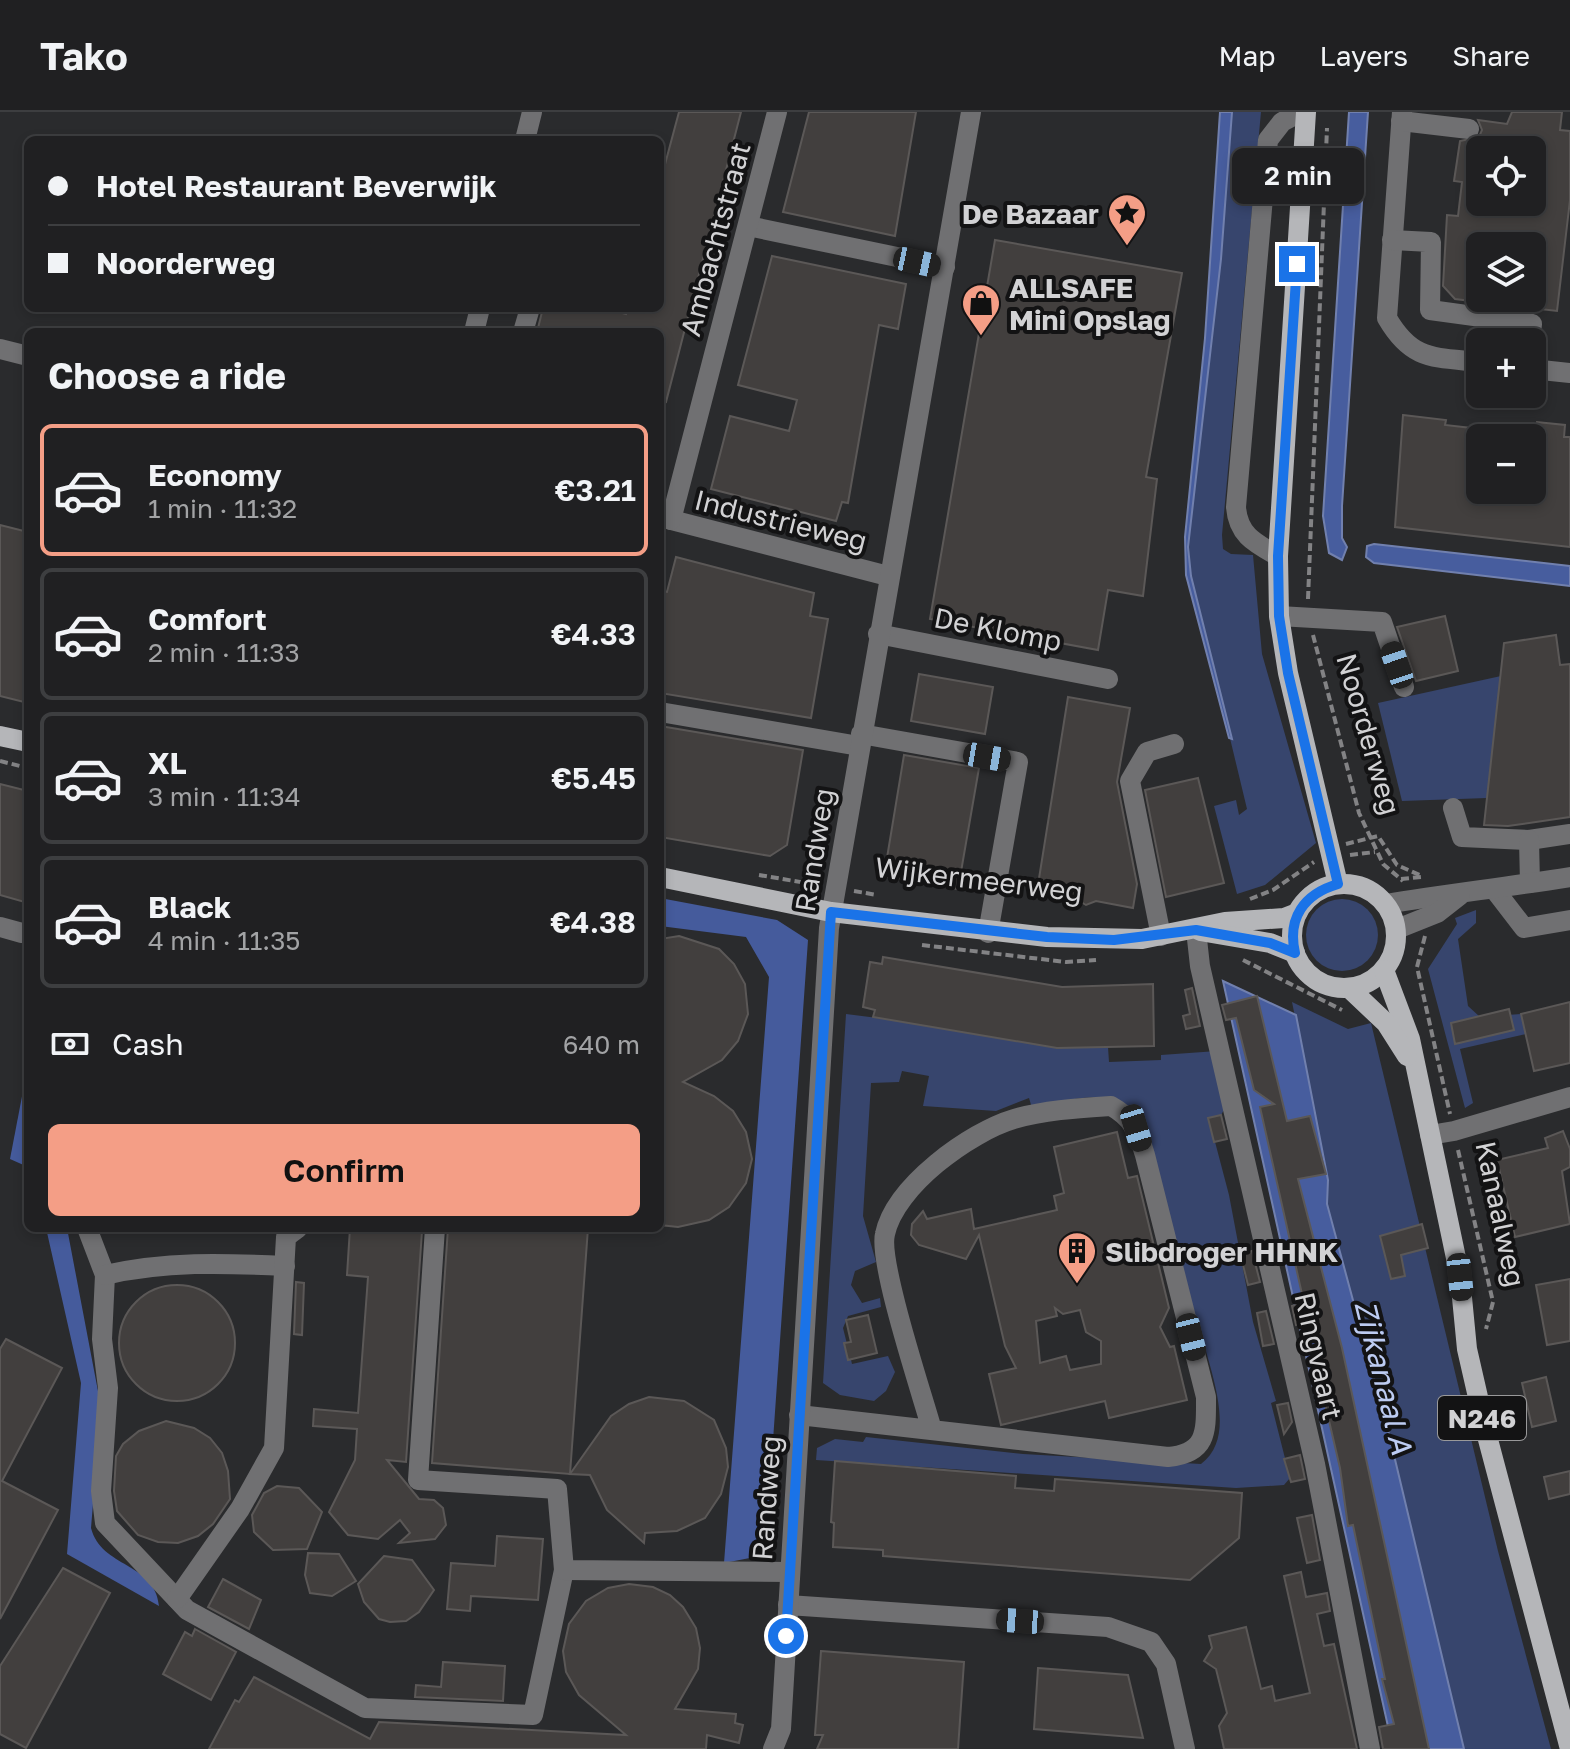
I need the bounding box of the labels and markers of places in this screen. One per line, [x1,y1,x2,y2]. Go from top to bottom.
place icon: De Bazaar [1106,192,1148,247]
place label: De Bazaar [962,197,1099,230]
place label: ALLSAFE Mini Opslag [1009,271,1171,336]
shop icon: ALLSAFE Mini Opslag [960,282,1002,337]
building icon: Slibdroger HHNK [1056,1230,1098,1285]
place label: Slibdroger HHNK [1105,1235,1338,1268]

